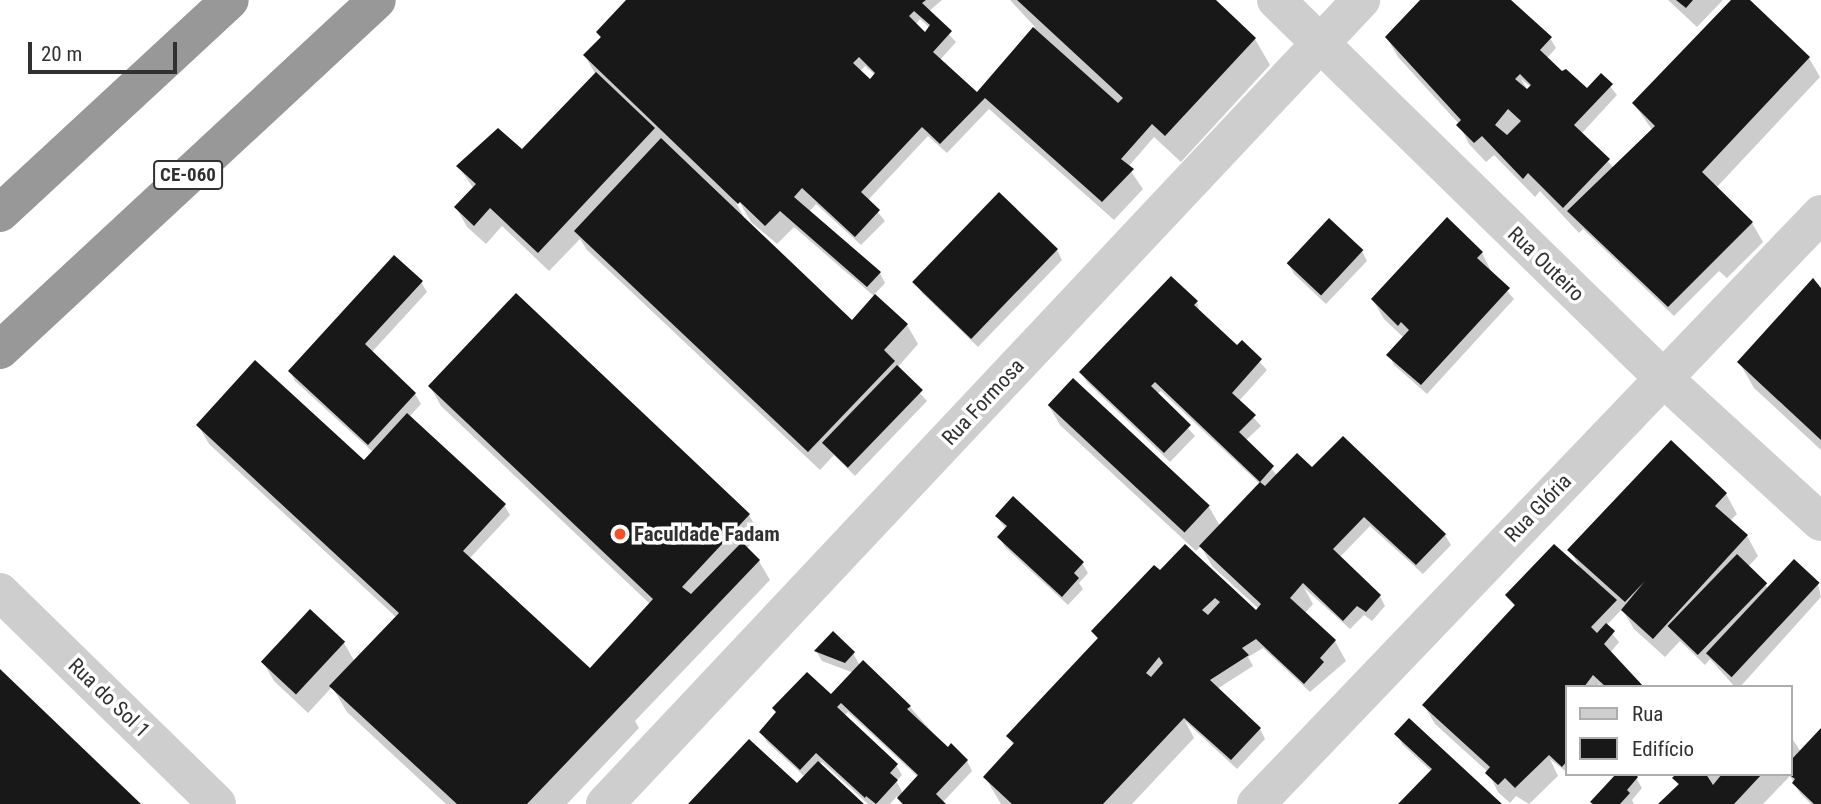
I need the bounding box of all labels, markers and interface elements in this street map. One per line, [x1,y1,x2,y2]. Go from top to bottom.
scale bar [32,28,180,72]
text: 20 m [41,42,82,66]
road number: CE-060 [153,160,223,190]
street label: Rua Outeiro [1503,221,1589,307]
street label: Rua Formosa [937,354,1029,450]
street label: Rua Glória [1499,469,1577,547]
place label: Faculdade Fadam [634,521,780,547]
marker: Faculdade Fadam [612,526,628,542]
street label: Rua do Sol 1 [63,653,155,743]
legend [1566,685,1793,776]
text: Rua [1632,702,1663,726]
text: Edifício [1632,737,1694,761]

